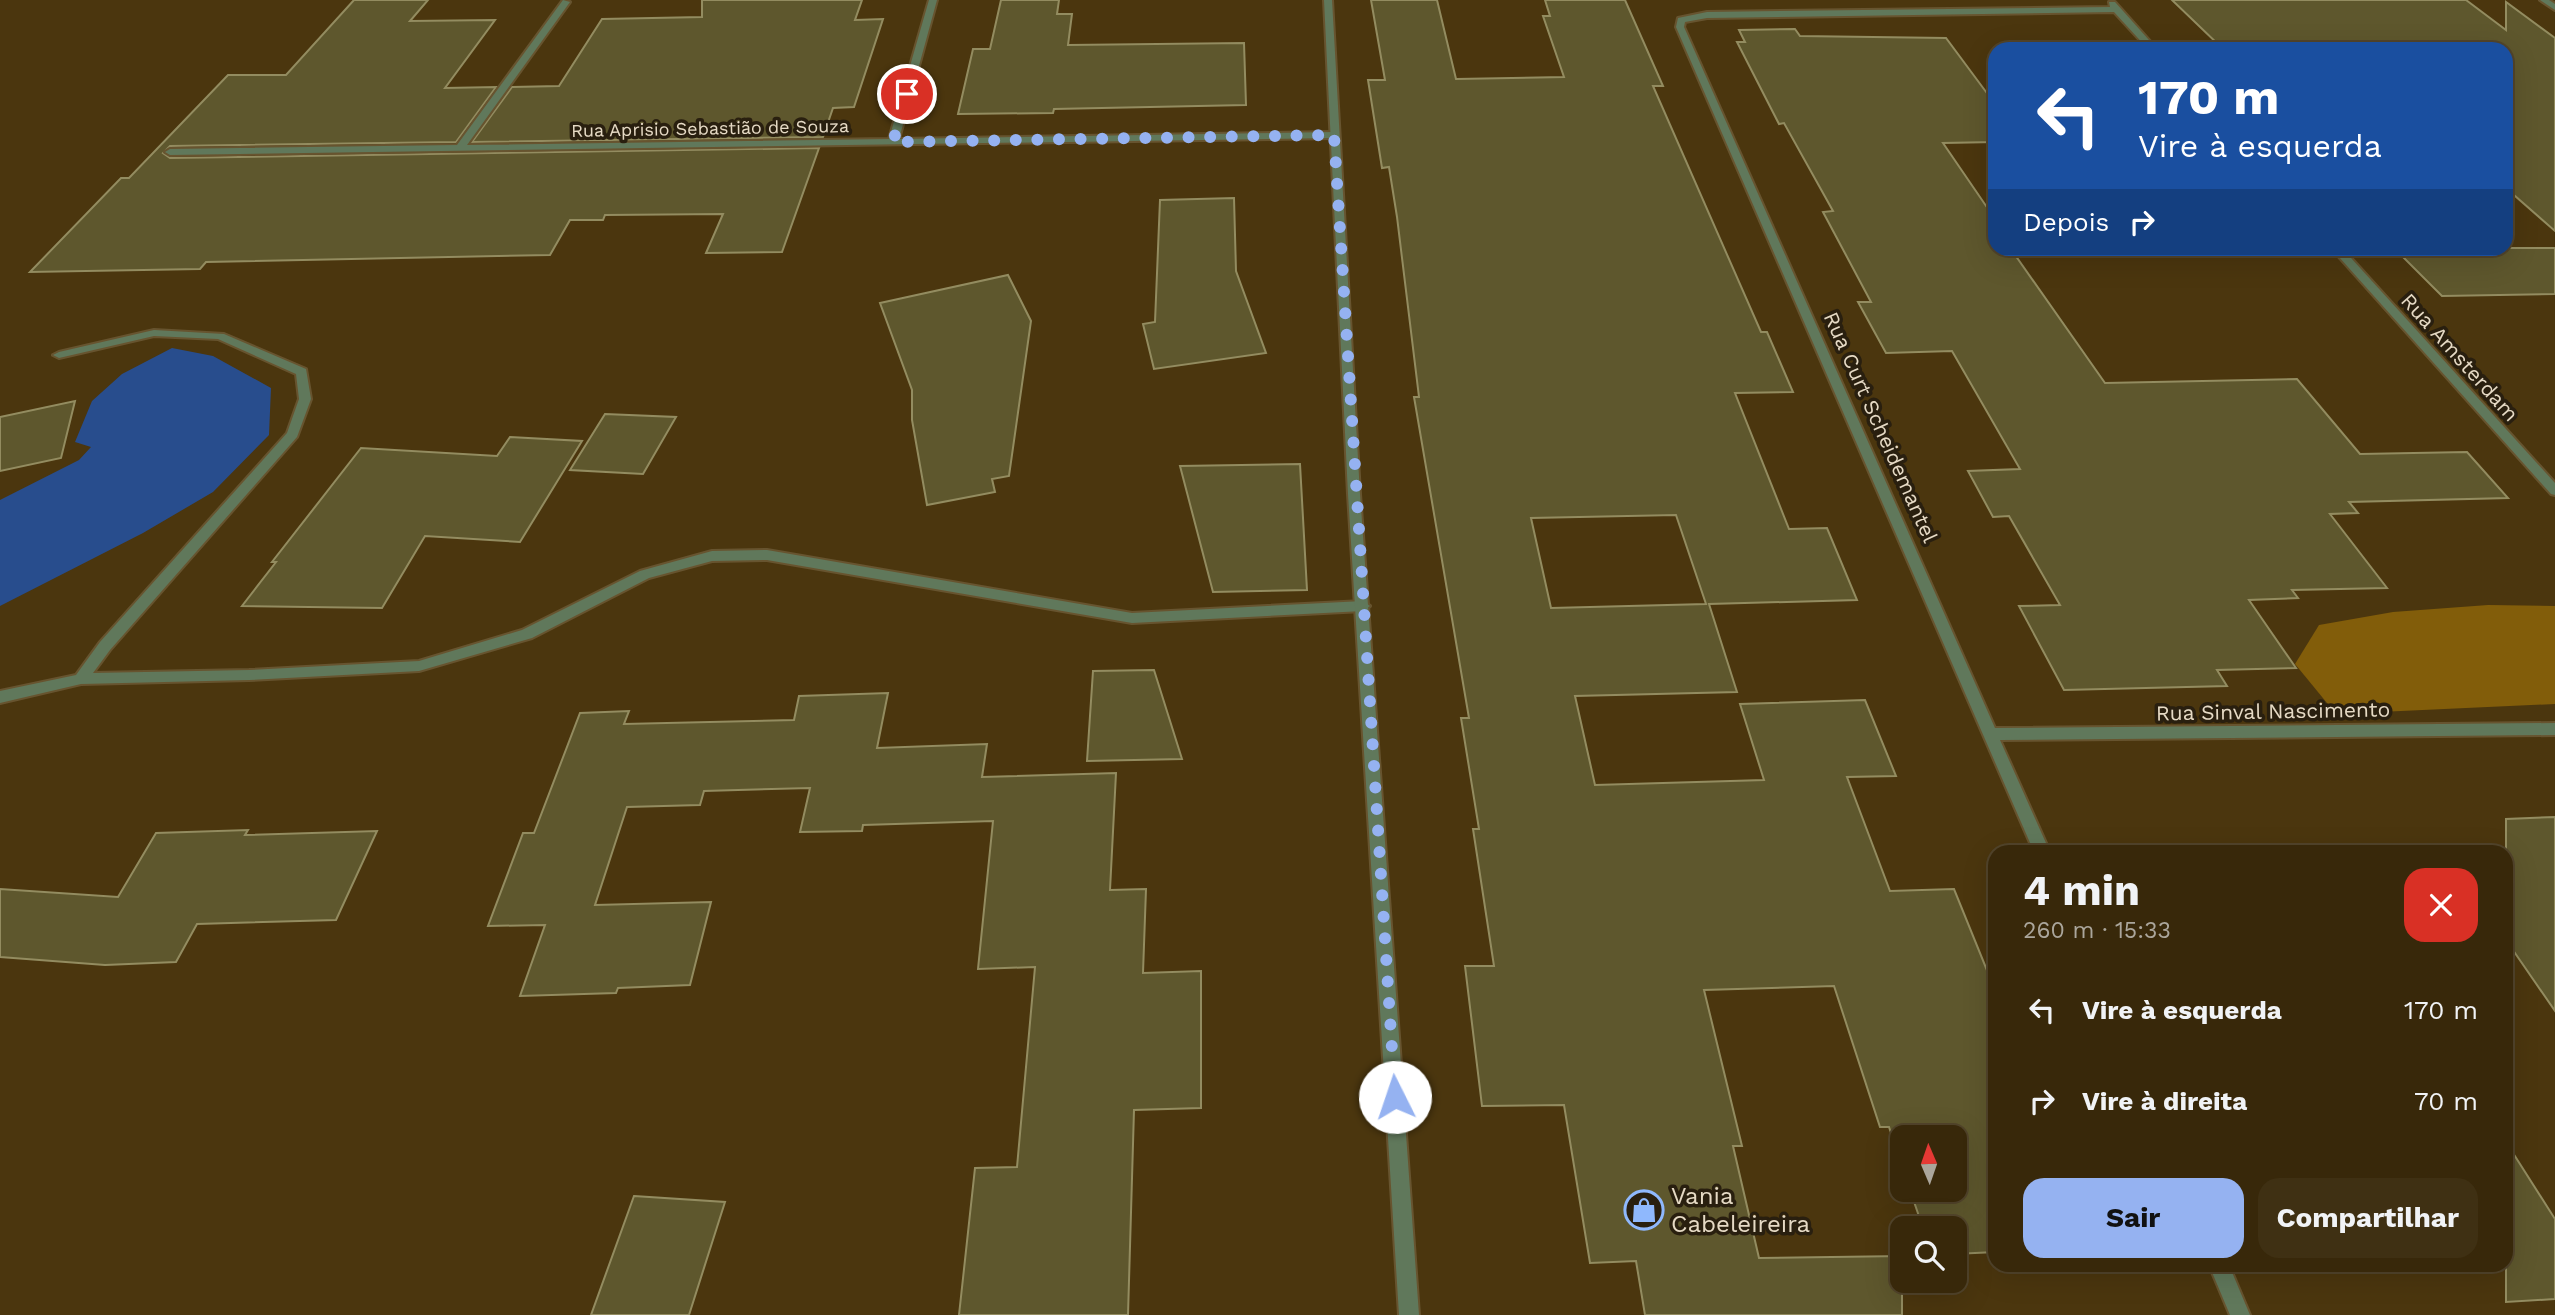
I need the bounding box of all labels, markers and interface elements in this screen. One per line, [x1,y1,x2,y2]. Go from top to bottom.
pin [877,64,937,124]
text: 170 m [2138,68,2279,126]
icon: left [2023,70,2114,161]
icon: arrive [888,75,926,113]
street label: Rua Aprisio Sebastião de Souza [571,115,849,141]
text: Vire à esquerda [2138,127,2382,165]
icon: right [2123,203,2161,241]
text: Depois [2023,207,2109,237]
street label: Rua Amsterdam [2396,288,2524,426]
street label: Rua Curt Scheidemantel [1819,308,1943,547]
street label: Rua Sinval Nascimento [2156,696,2390,726]
text: 4 min [2023,866,2140,915]
button: close [2404,868,2478,942]
text: 260 m · 15:33 [2023,917,2171,944]
icon: left [2023,991,2061,1029]
text: Vire à esquerda [2082,995,2282,1025]
text: 170 m [2404,995,2478,1025]
position arrow [1358,1060,1432,1134]
icon: right [2023,1082,2061,1120]
text: Vire à direita [2082,1086,2247,1116]
text: 70 m [2414,1086,2478,1116]
north arrow [1890,1125,1967,1202]
map controls [1890,1125,1967,1293]
button: Sair [2023,1178,2244,1258]
button: Compartilhar [2258,1178,2478,1258]
place label: Vania Cabeleireira [1671,1182,1810,1238]
shop icon: Vania Cabeleireira [1623,1189,1665,1231]
button: search [1890,1216,1967,1293]

